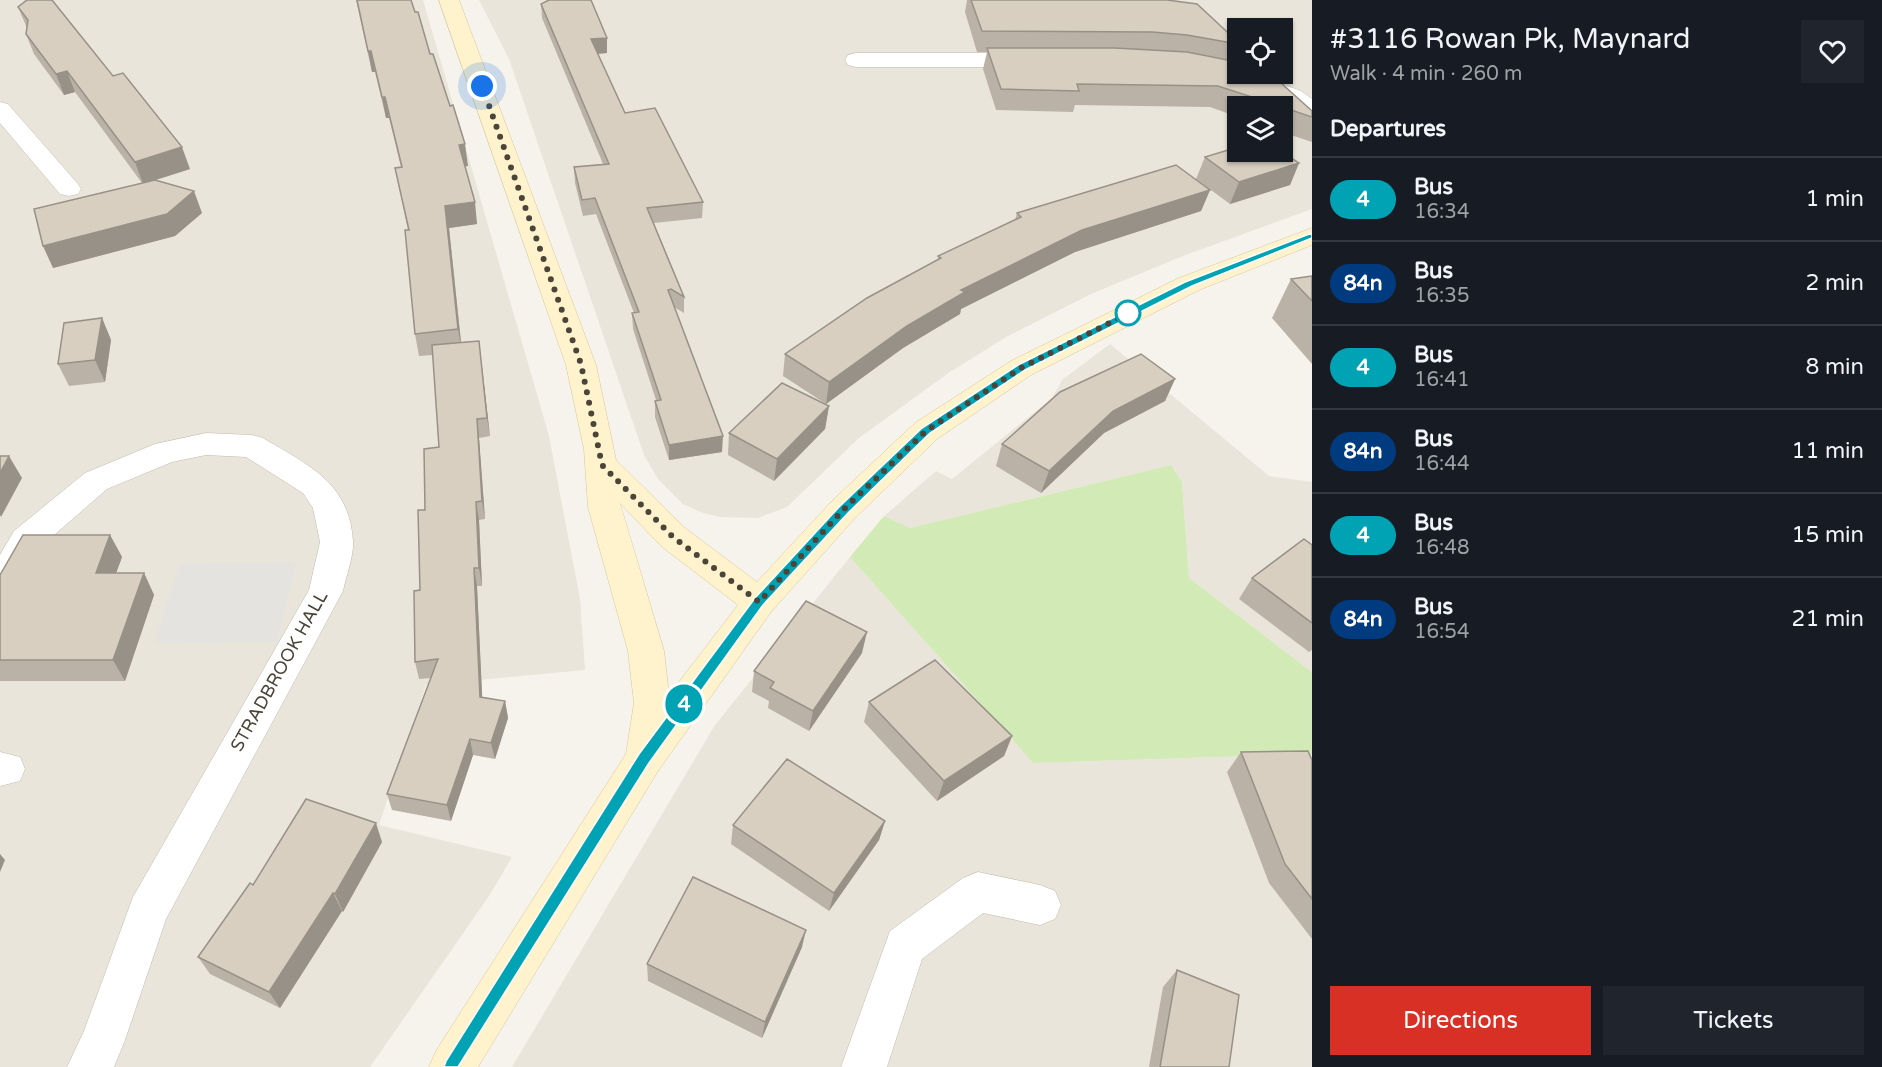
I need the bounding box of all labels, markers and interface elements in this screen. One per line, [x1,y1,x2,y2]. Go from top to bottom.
map controls [1227,18,1293,162]
button: locate [1227,18,1293,84]
button: heart [1801,20,1864,83]
text: #3116 Rowan Pk, Maynard [1330,22,1690,56]
text: Walk · 4 min · 260 m [1330,62,1522,86]
your location [467,71,497,101]
button: layers [1227,96,1293,162]
text: Departures [1330,116,1446,142]
text: Bus [1414,174,1453,200]
text: 1 min [1805,186,1864,212]
text: 4 [1356,187,1370,212]
text: 16:34 [1414,200,1469,224]
text: Bus [1414,258,1453,284]
text: 2 min [1805,270,1864,296]
text: 84n [1343,271,1383,296]
text: 16:35 [1414,284,1469,308]
unlabelled marker [1115,300,1141,326]
text: Bus [1414,342,1453,368]
text: 8 min [1805,354,1864,380]
text: 4 [1356,355,1370,380]
text: 16:41 [1414,368,1469,392]
text: Bus [1414,426,1453,452]
text: 11 min [1792,438,1864,464]
text: 84n [1343,439,1383,464]
text: 16:44 [1414,452,1469,476]
text: Bus [1414,510,1453,536]
text: 15 min [1792,522,1864,548]
text: 4 [1356,523,1370,548]
text: 16:48 [1414,536,1469,560]
street label: STRADBROOK HALL [226,586,333,755]
text: Bus [1414,594,1453,620]
text: 21 min [1792,606,1864,632]
text: 84n [1343,607,1383,632]
text: 16:54 [1414,620,1469,644]
line badge: 4 [664,684,704,724]
text: 4 [677,692,691,717]
button: Directions [1330,986,1591,1055]
button: Tickets [1603,986,1864,1055]

